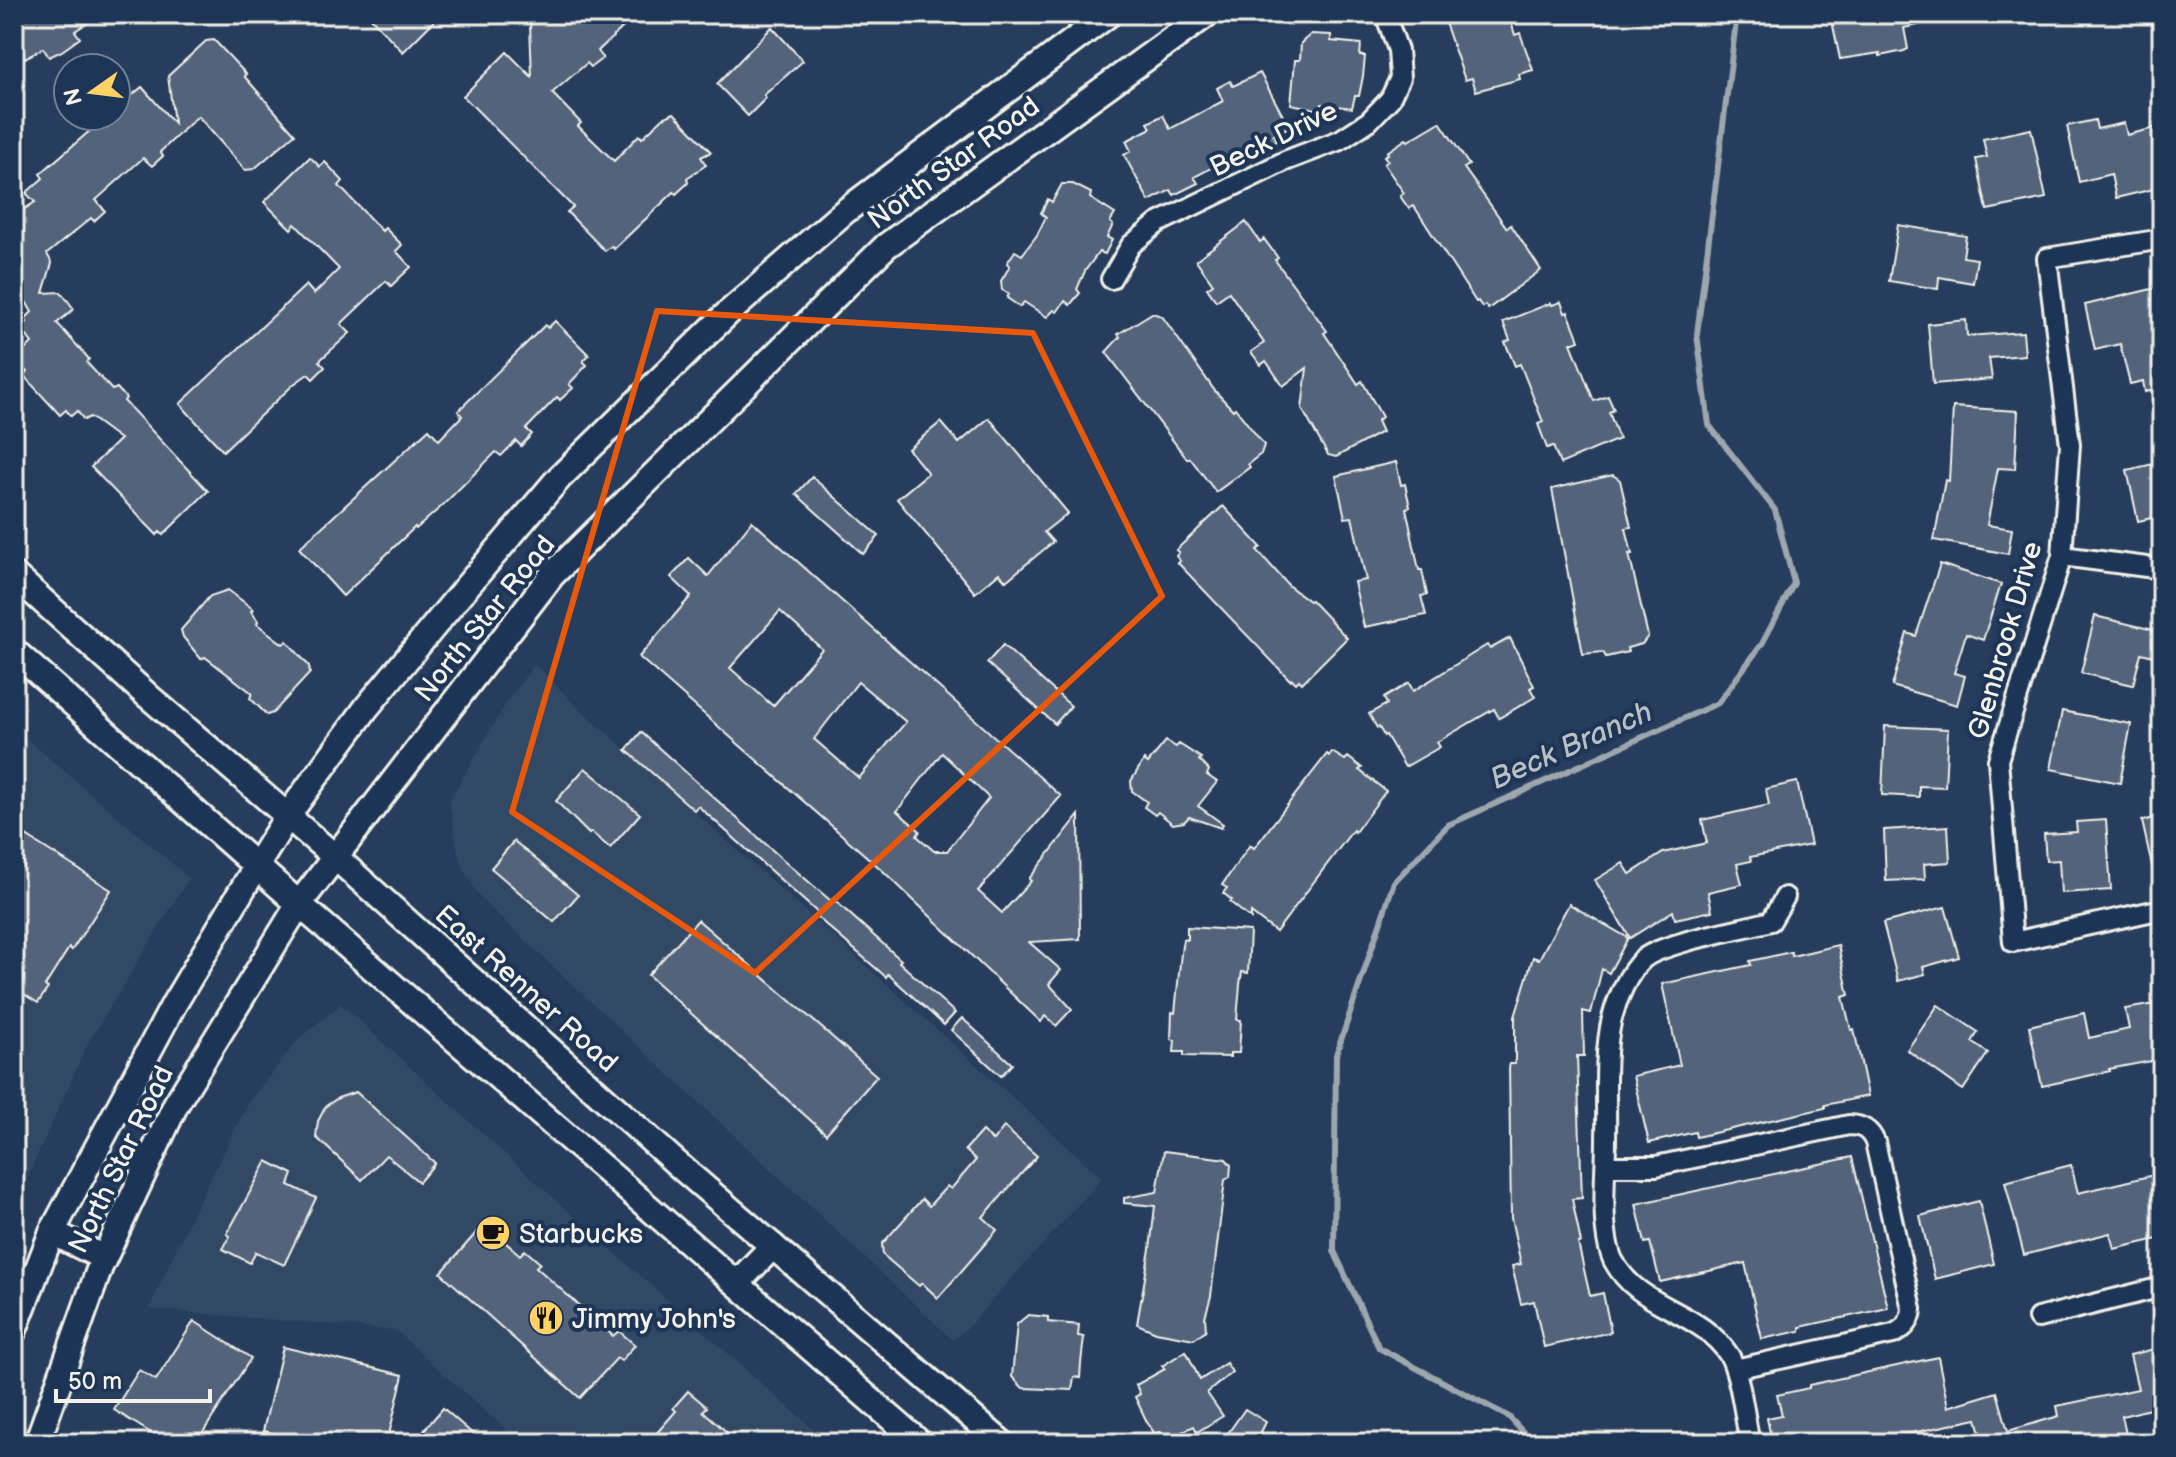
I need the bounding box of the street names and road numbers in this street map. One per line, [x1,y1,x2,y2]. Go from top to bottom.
street label: North Star Road [862,90,1046,237]
street label: Beck Drive [1204,94,1343,184]
street label: North Star Road [408,529,562,709]
street label: Glenbrook Drive [1961,538,2049,743]
street label: East Renner Road [428,898,624,1080]
street label: North Star Road [62,1061,181,1259]

